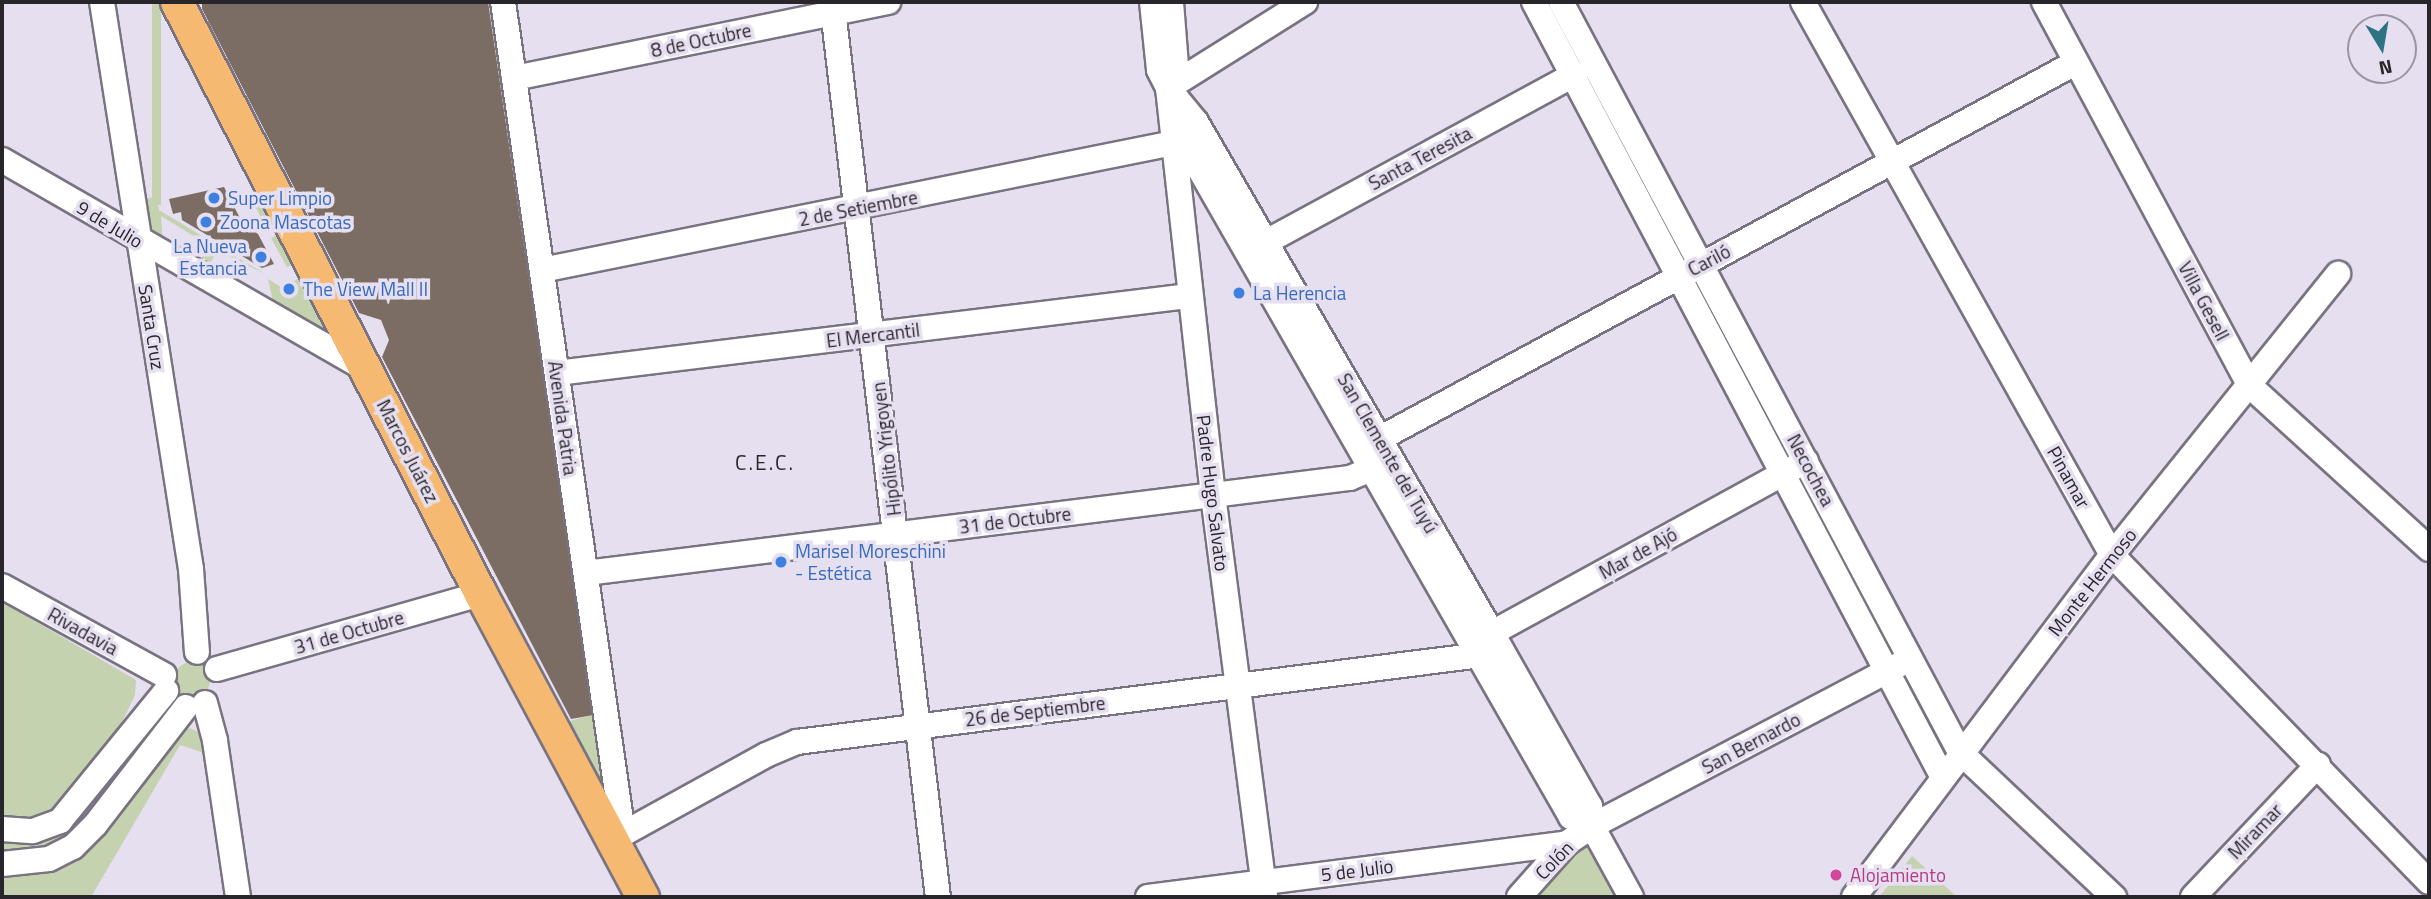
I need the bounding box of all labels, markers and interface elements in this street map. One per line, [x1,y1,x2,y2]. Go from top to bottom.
north arrow [2347,14,2417,84]
street label: 8 de Octubre [649,18,753,62]
text: N [2376,53,2395,84]
street label: Santa Teresita [1365,121,1475,195]
street label: 2 de Setiembre [797,185,919,231]
place label: Super Limpio [228,187,332,209]
marker: Super Limpio [206,190,222,206]
street label: 9 de Julio [73,195,147,253]
place label: Zoona Mascotas [220,211,351,233]
marker: Zoona Mascotas [198,214,214,230]
place label: La Nueva Estancia [173,235,247,279]
street label: Cariló [1684,239,1734,281]
marker: La Nueva Estancia [253,249,269,265]
street label: Villa Gesell [2174,258,2234,344]
place label: The View Mall II [303,278,428,300]
marker: The View Mall II [281,281,297,297]
place label: La Herencia [1253,282,1346,304]
street label: Santa Cruz [134,283,170,371]
marker: La Herencia [1231,285,1247,301]
street label: El Mercantil [825,318,921,352]
street label: Avenida Patria [544,359,582,477]
street label: San Clemente del Tuyú [1333,369,1443,537]
street label: Hipólito Yrigoyen [866,381,906,517]
street label: Marcos Juárez [372,396,444,506]
street label: Padre Hugo Salvato [1192,414,1234,572]
street label: Necochea [1783,430,1839,510]
street label: Pinamar [2043,442,2095,512]
district label: C.E.C. [736,449,794,475]
street label: 31 de Octubre [958,502,1072,538]
street label: Mar de Ajó [1595,522,1681,584]
street label: Monte Hermoso [2043,524,2141,640]
place label: Marisel Moreschini - Estética [795,540,946,584]
marker: Marisel Moreschini - Estética [773,554,789,570]
street label: Rivadavia [44,602,122,660]
street label: 31 de Octubre [292,605,406,659]
street label: 26 de Septiembre [963,691,1107,731]
street label: San Bernardo [1698,708,1804,778]
street label: Miramar [2223,799,2287,863]
street label: Colón [1530,836,1578,884]
street label: 5 de Julio [1319,854,1395,886]
place label: Alojamiento [1850,864,1946,886]
marker: Alojamiento [1828,867,1844,883]

